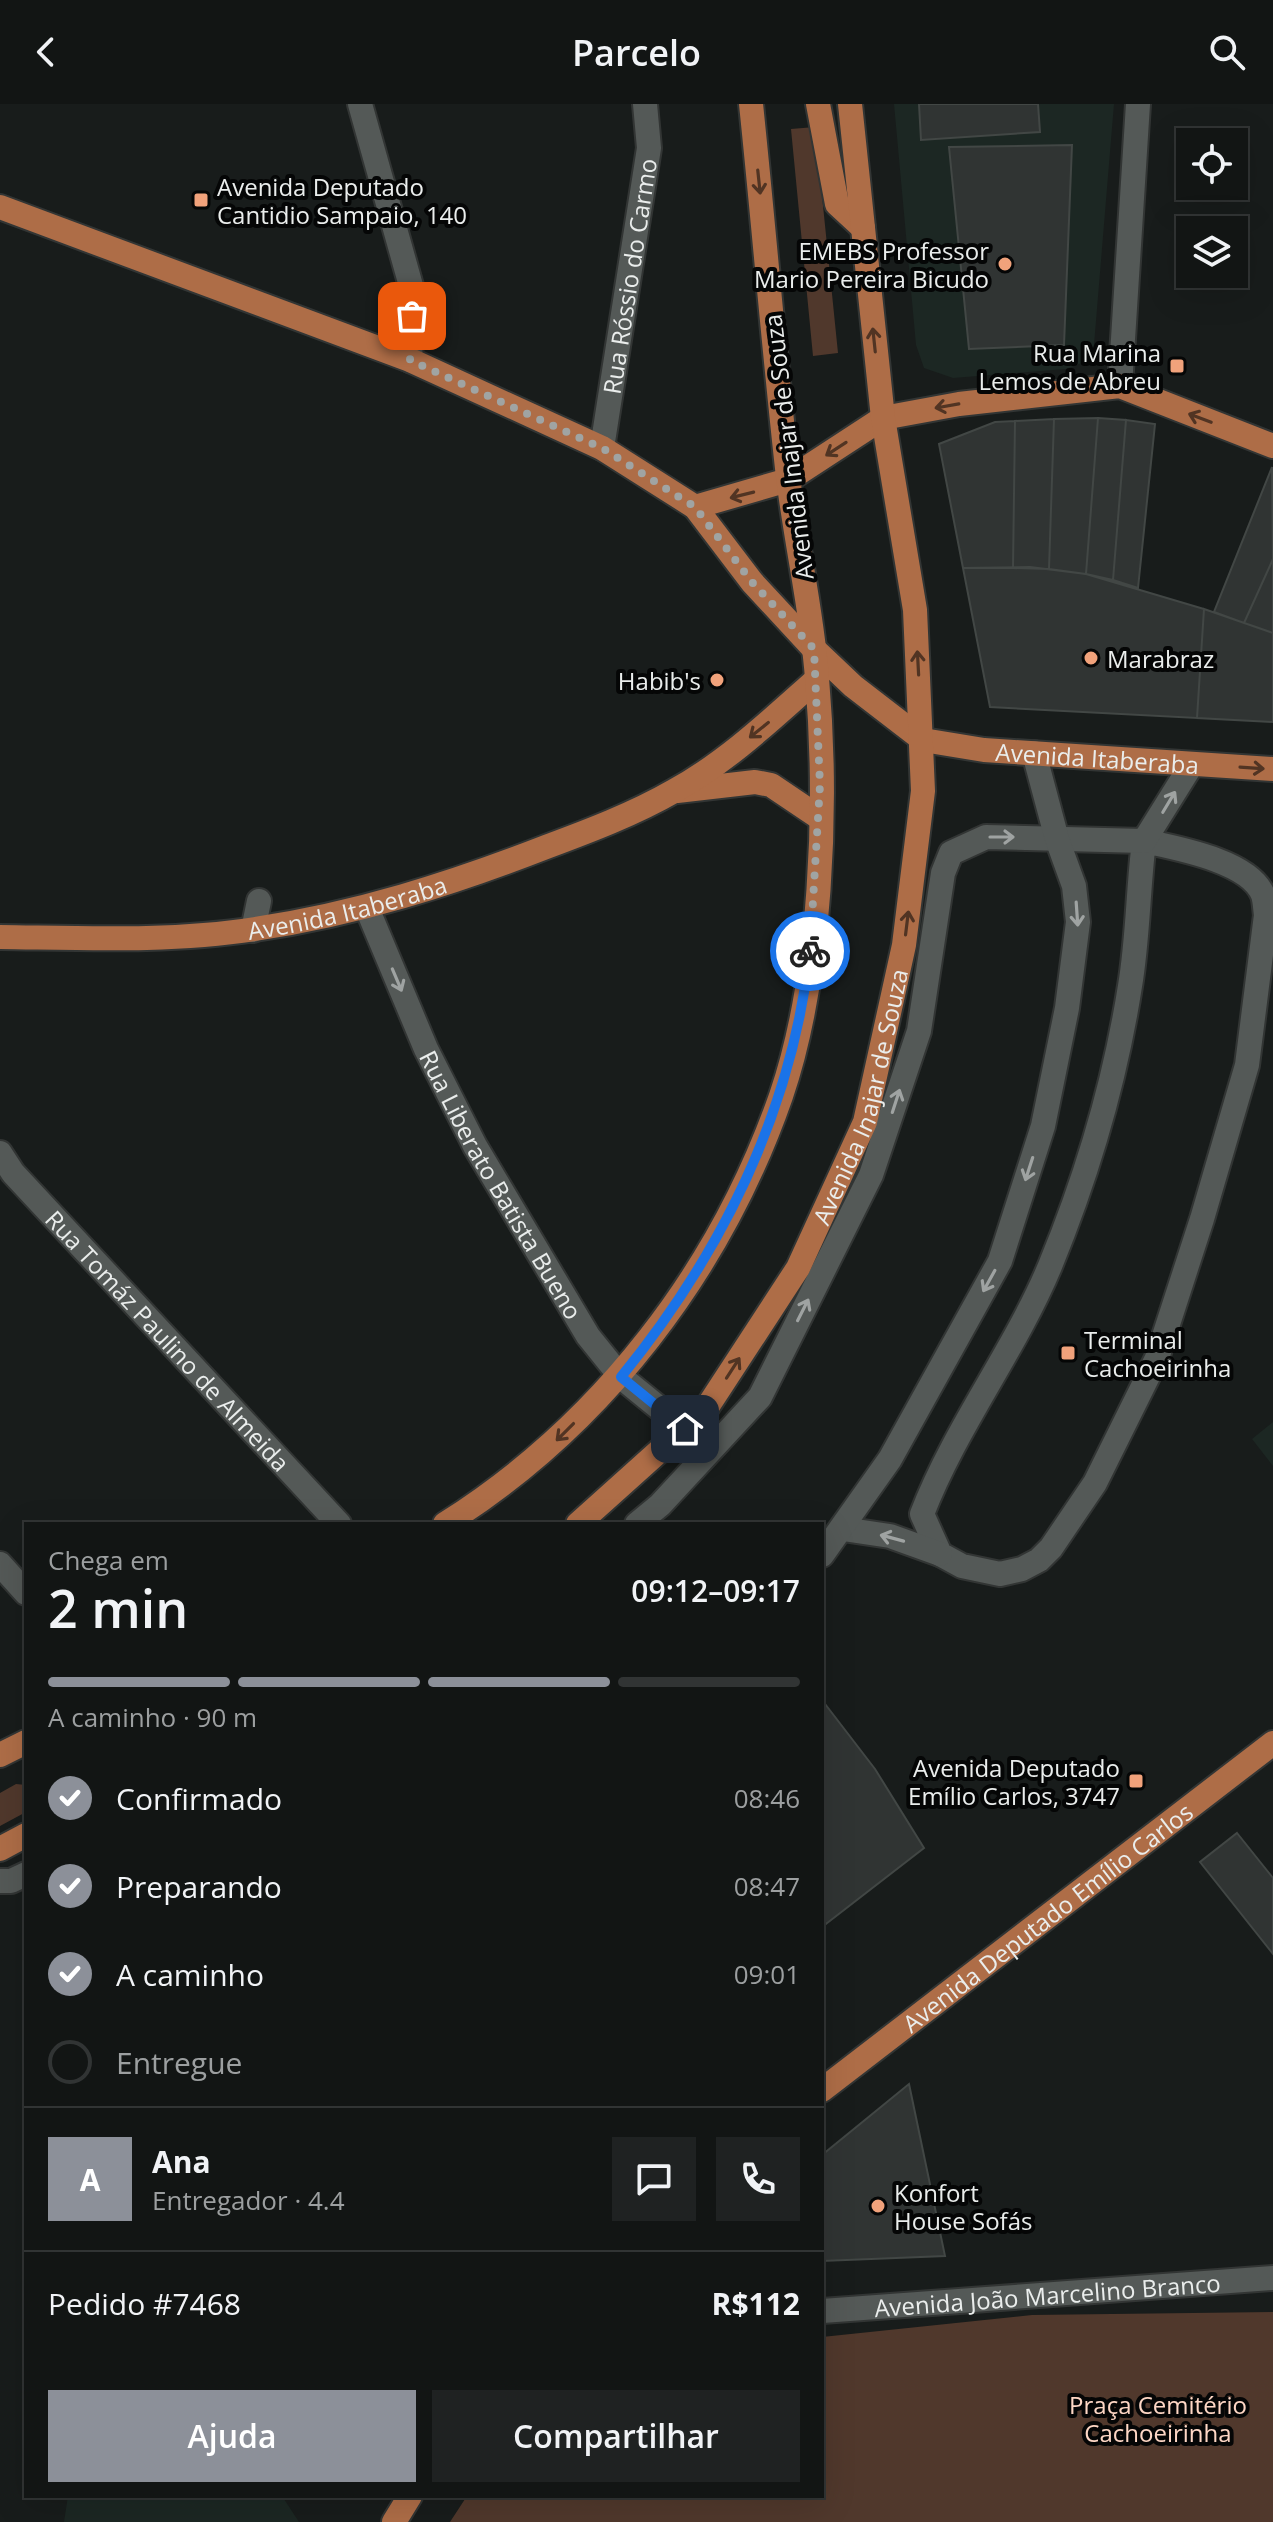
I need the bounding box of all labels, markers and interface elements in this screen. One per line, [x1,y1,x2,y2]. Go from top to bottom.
text: Parcelo [572,28,701,77]
icon: back [24,30,68,74]
icon: search [1205,30,1249,74]
map controls [1176,128,1248,288]
button: locate [1176,128,1248,200]
street label: Rua Róssio do Carmo [594,156,664,396]
one-way arrow [752,168,767,195]
place label: Avenida Deputado Cantidio Sampaio, 140 [217,170,467,231]
marker: Avenida Deputado Cantidio Sampaio, 140 [192,191,210,209]
button: layers [1176,216,1248,288]
place label: EMEBS Professor Mario Pereira Bicudo [754,234,989,295]
marker: EMEBS Professor Mario Pereira Bicudo [996,255,1014,273]
pin [378,282,446,350]
icon: bag [390,294,434,338]
street label: Avenida Inajar de Souza [755,312,821,582]
one-way arrow [867,327,882,354]
place label: Rua Marina Lemos de Abreu [978,336,1161,397]
marker: Rua Marina Lemos de Abreu [1168,357,1186,375]
one-way arrow [935,399,961,414]
one-way arrow [1188,410,1213,424]
one-way arrow [825,442,848,458]
one-way arrow [730,489,756,504]
place label: Marabraz [1107,642,1214,675]
marker: Marabraz [1082,649,1100,667]
one-way arrow [910,650,925,677]
place label: Habib's [618,664,701,697]
marker: Habib's [708,671,726,689]
one-way arrow [749,721,770,739]
street label: Avenida Itaberaba [995,734,1200,781]
one-way arrow [1238,761,1265,776]
one-way arrow [1161,791,1177,814]
one-way arrow [988,829,1015,845]
street label: Avenida Itaberaba [245,867,451,946]
one-way arrow [1070,900,1085,927]
courier [770,911,850,991]
one-way arrow [900,911,915,936]
icon: bike [788,929,832,973]
street label: Avenida Inajar de Souza [804,966,915,1229]
one-way arrow [391,967,406,992]
street label: Rua Liberato Batista Bueno [413,1044,591,1325]
one-way arrow [889,1089,904,1114]
one-way arrow [1021,1155,1036,1181]
street label: Rua Tomáz Paulino de Almeida [39,1202,298,1478]
one-way arrow [981,1269,997,1292]
one-way arrow [796,1299,812,1323]
place label: Terminal Cachoeirinha [1084,1323,1231,1384]
marker: Terminal Cachoeirinha [1059,1344,1077,1362]
one-way arrow [724,1358,741,1380]
pin [651,1395,719,1463]
icon: home [663,1407,707,1451]
one-way arrow [555,1422,575,1441]
one-way arrow [880,1530,906,1545]
text: Chega em [48,1542,169,1578]
text: 09:12–09:17 [631,1570,800,1611]
text: 2 min [48,1572,188,1643]
text: A caminho · 90 m [48,1699,257,1735]
place label: Avenida Deputado Emílio Carlos, 3747 [908,1751,1120,1812]
marker: Avenida Deputado Emílio Carlos, 3747 [1127,1772,1145,1790]
icon: check [48,1776,92,1820]
text: Confirmado [116,1778,282,1819]
text: 08:46 [734,1780,800,1816]
street label: Avenida Deputado Emílio Carlos [895,1795,1199,2039]
icon: check [48,1864,92,1908]
text: Preparando [116,1866,282,1907]
text: 08:47 [734,1868,800,1904]
icon: check [48,1952,92,1996]
text: A caminho [116,1954,264,1995]
text: 09:01 [734,1956,800,1992]
text: Entregue [116,2042,242,2083]
button: chat [612,2137,696,2221]
button: phone [716,2137,800,2221]
text: Ana [152,2141,211,2182]
text: A [80,2159,100,2200]
place label: Konfort House Sofás [894,2176,1032,2237]
text: Entregador · 4.4 [152,2182,345,2218]
marker: Konfort House Sofás [869,2197,887,2215]
street label: Avenida João Marcelino Branco [873,2265,1222,2324]
text: Pedido #7468 [48,2283,241,2324]
text: R$112 [712,2283,800,2324]
park label: Praça Cemitério Cachoeirinha [1069,2388,1247,2449]
button: Ajuda [48,2390,416,2482]
button: Compartilhar [432,2390,800,2482]

